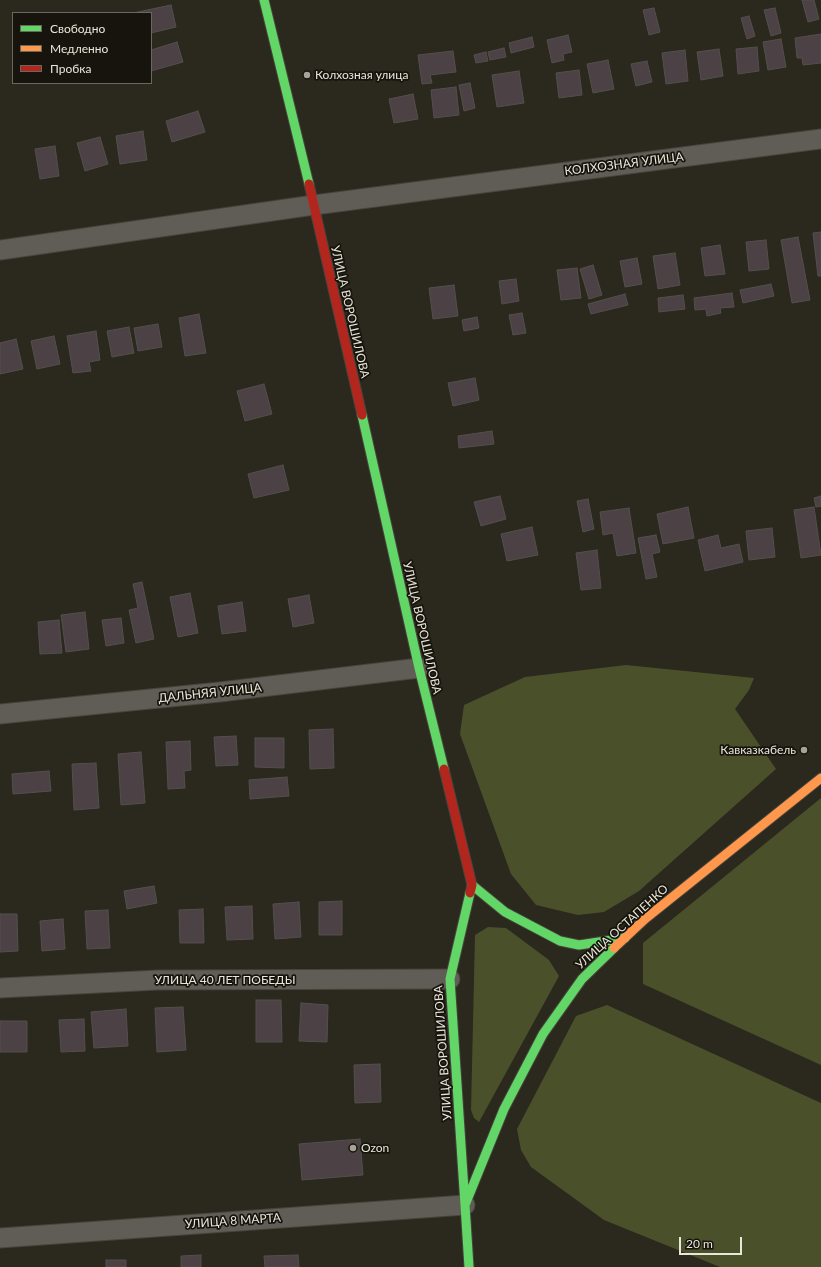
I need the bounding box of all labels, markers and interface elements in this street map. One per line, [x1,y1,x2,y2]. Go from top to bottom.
legend [12,12,152,84]
text: Свободно [50,21,105,36]
text: Медленно [50,41,108,56]
text: Пробка [50,61,91,76]
place label: Колхозная улица [315,68,408,82]
marker: Колхозная улица [302,70,312,80]
street label: КОЛХОЗНАЯ УЛИЦА [564,150,684,178]
street label: УЛИЦА ВОРОШИЛОВА [328,244,372,380]
street label: УЛИЦА ВОРОШИЛОВА [400,560,444,696]
street label: ДАЛЬНЯЯ УЛИЦА [158,680,262,706]
place label: Кавказкабель [720,743,796,757]
marker: Кавказкабель [799,745,809,755]
street label: УЛИЦА ОСТАПЕНКО [573,882,671,972]
street label: УЛИЦА 40 ЛЕТ ПОБЕДЫ [154,973,296,987]
street label: УЛИЦА ВОРОШИЛОВА [431,985,455,1121]
place label: Ozon [361,1141,389,1155]
marker: Ozon [348,1143,358,1153]
street label: УЛИЦА 8 МАРТА [185,1210,281,1232]
scale bar [681,1229,744,1255]
text: 20 m [686,1236,713,1251]

